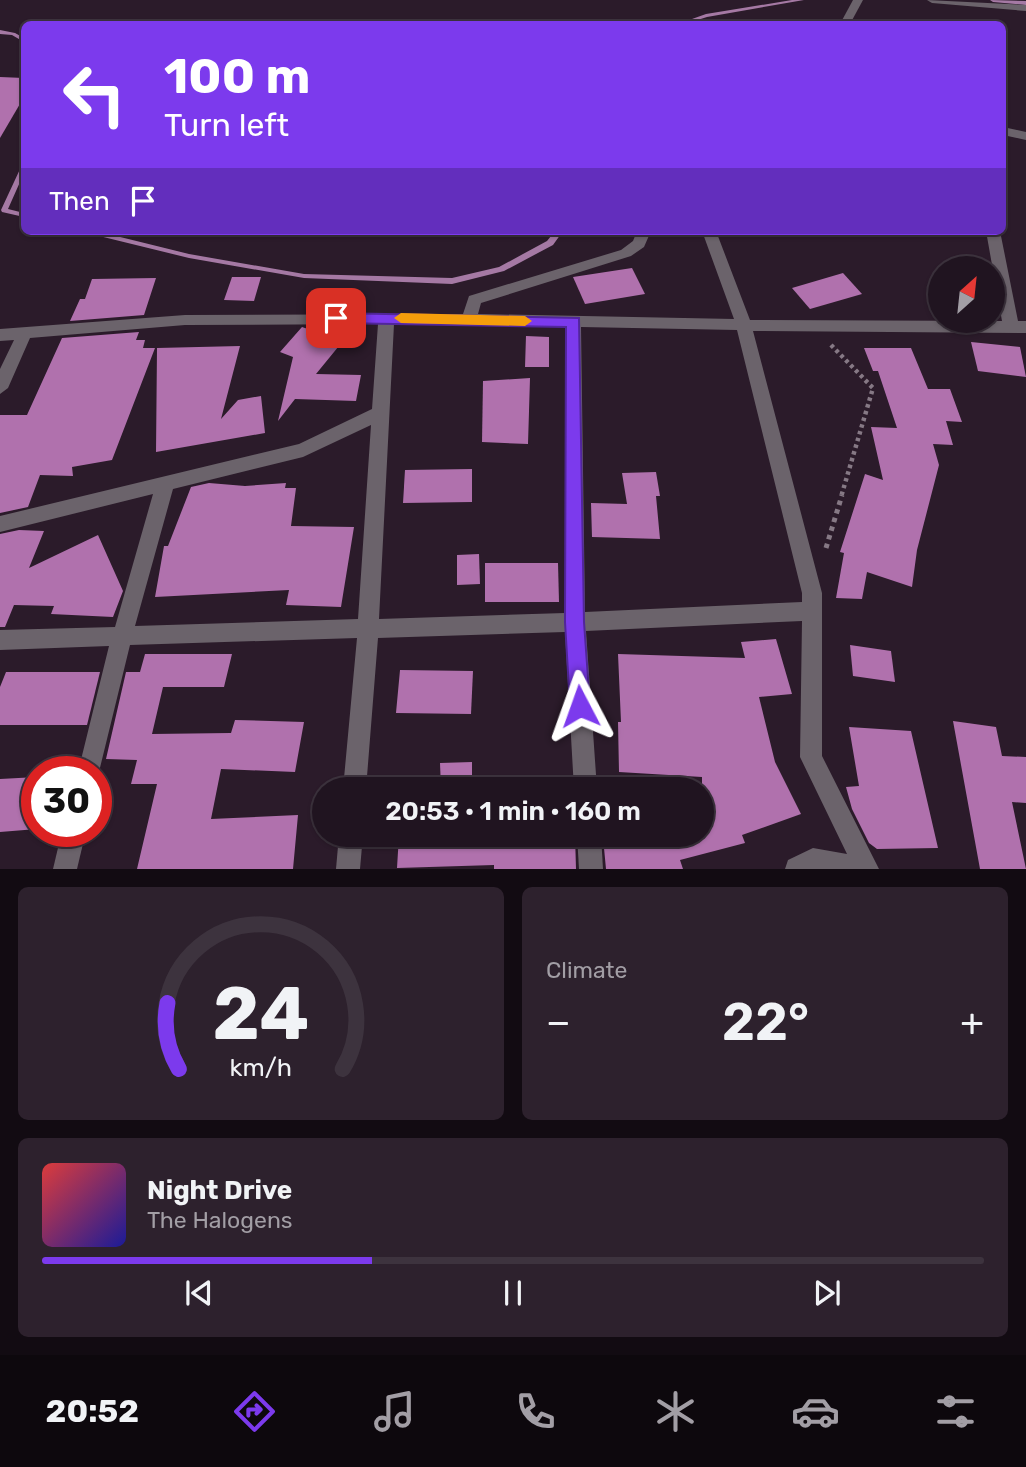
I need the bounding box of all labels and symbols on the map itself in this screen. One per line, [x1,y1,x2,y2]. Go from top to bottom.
north arrow [928,256,1004,332]
pin [306,288,366,348]
position arrow [543,669,617,743]
speed limit sign: 30 [21,756,112,847]

